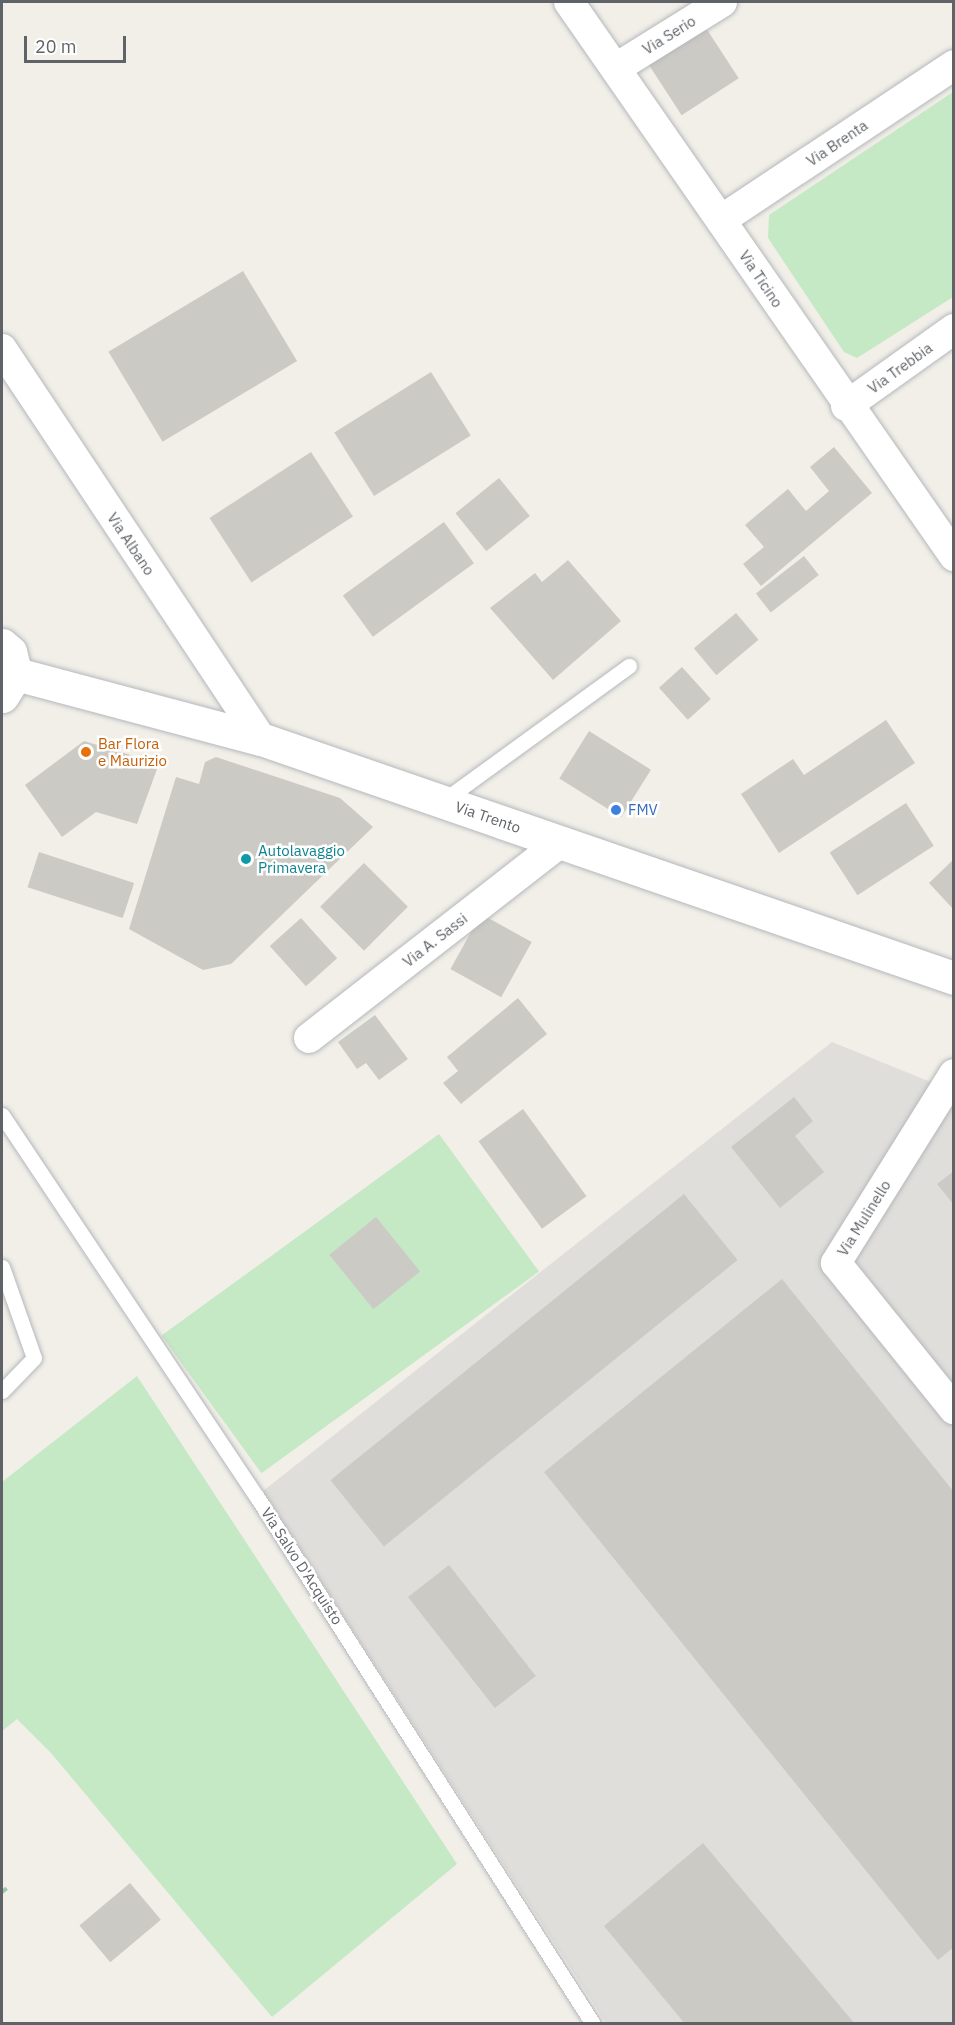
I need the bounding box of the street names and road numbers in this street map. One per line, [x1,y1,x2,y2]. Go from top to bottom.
street label: Via Serio [639,12,699,58]
street label: Via Brenta [803,116,871,170]
street label: Via Ticino [735,247,787,311]
street label: Via Trebbia [864,339,936,397]
street label: Via Albano [103,509,159,579]
street label: Via Trento [453,797,523,837]
street label: Via A. Sassi [399,909,471,971]
street label: Via Mulinello [834,1177,894,1259]
street label: Via Salvo D'Acquisto [257,1504,347,1628]

